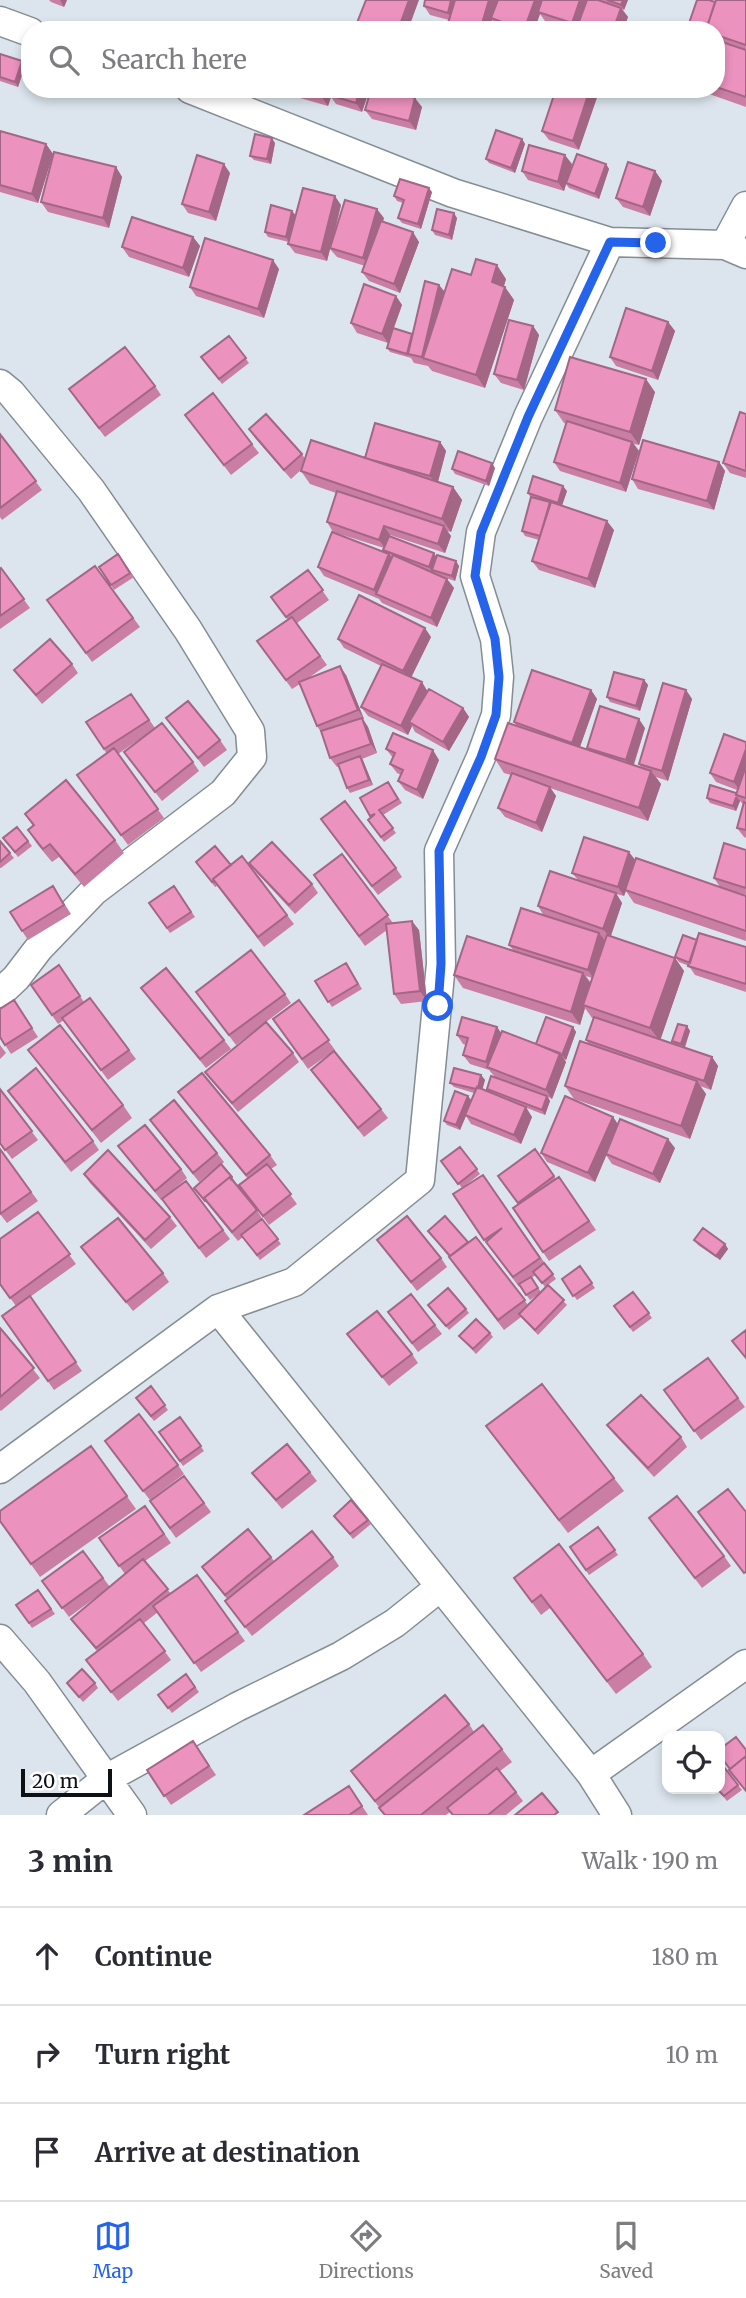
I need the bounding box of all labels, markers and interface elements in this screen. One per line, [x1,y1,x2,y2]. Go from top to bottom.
search box [21,21,725,98]
icon: search [45,41,83,79]
text: Search here [101,43,247,76]
route end [640,227,671,258]
route start [422,990,453,1021]
map controls [662,1731,725,1794]
button: locate [662,1731,725,1794]
scale bar [21,1766,112,1798]
text: 20 m [32,1769,79,1793]
text: 3 min [28,1842,113,1880]
text: Walk · 190 m [582,1846,718,1875]
icon: ahead [28,1937,66,1975]
text: Continue [95,1940,212,1973]
text: 180 m [652,1942,718,1971]
icon: right [28,2035,66,2073]
text: Turn right [95,2038,230,2071]
text: 10 m [665,2040,718,2069]
icon: arrive [28,2133,66,2171]
text: Arrive at destination [95,2136,360,2169]
tab: Map [93,2217,133,2283]
tab: Directions [319,2217,414,2283]
tab: Saved [599,2217,653,2283]

